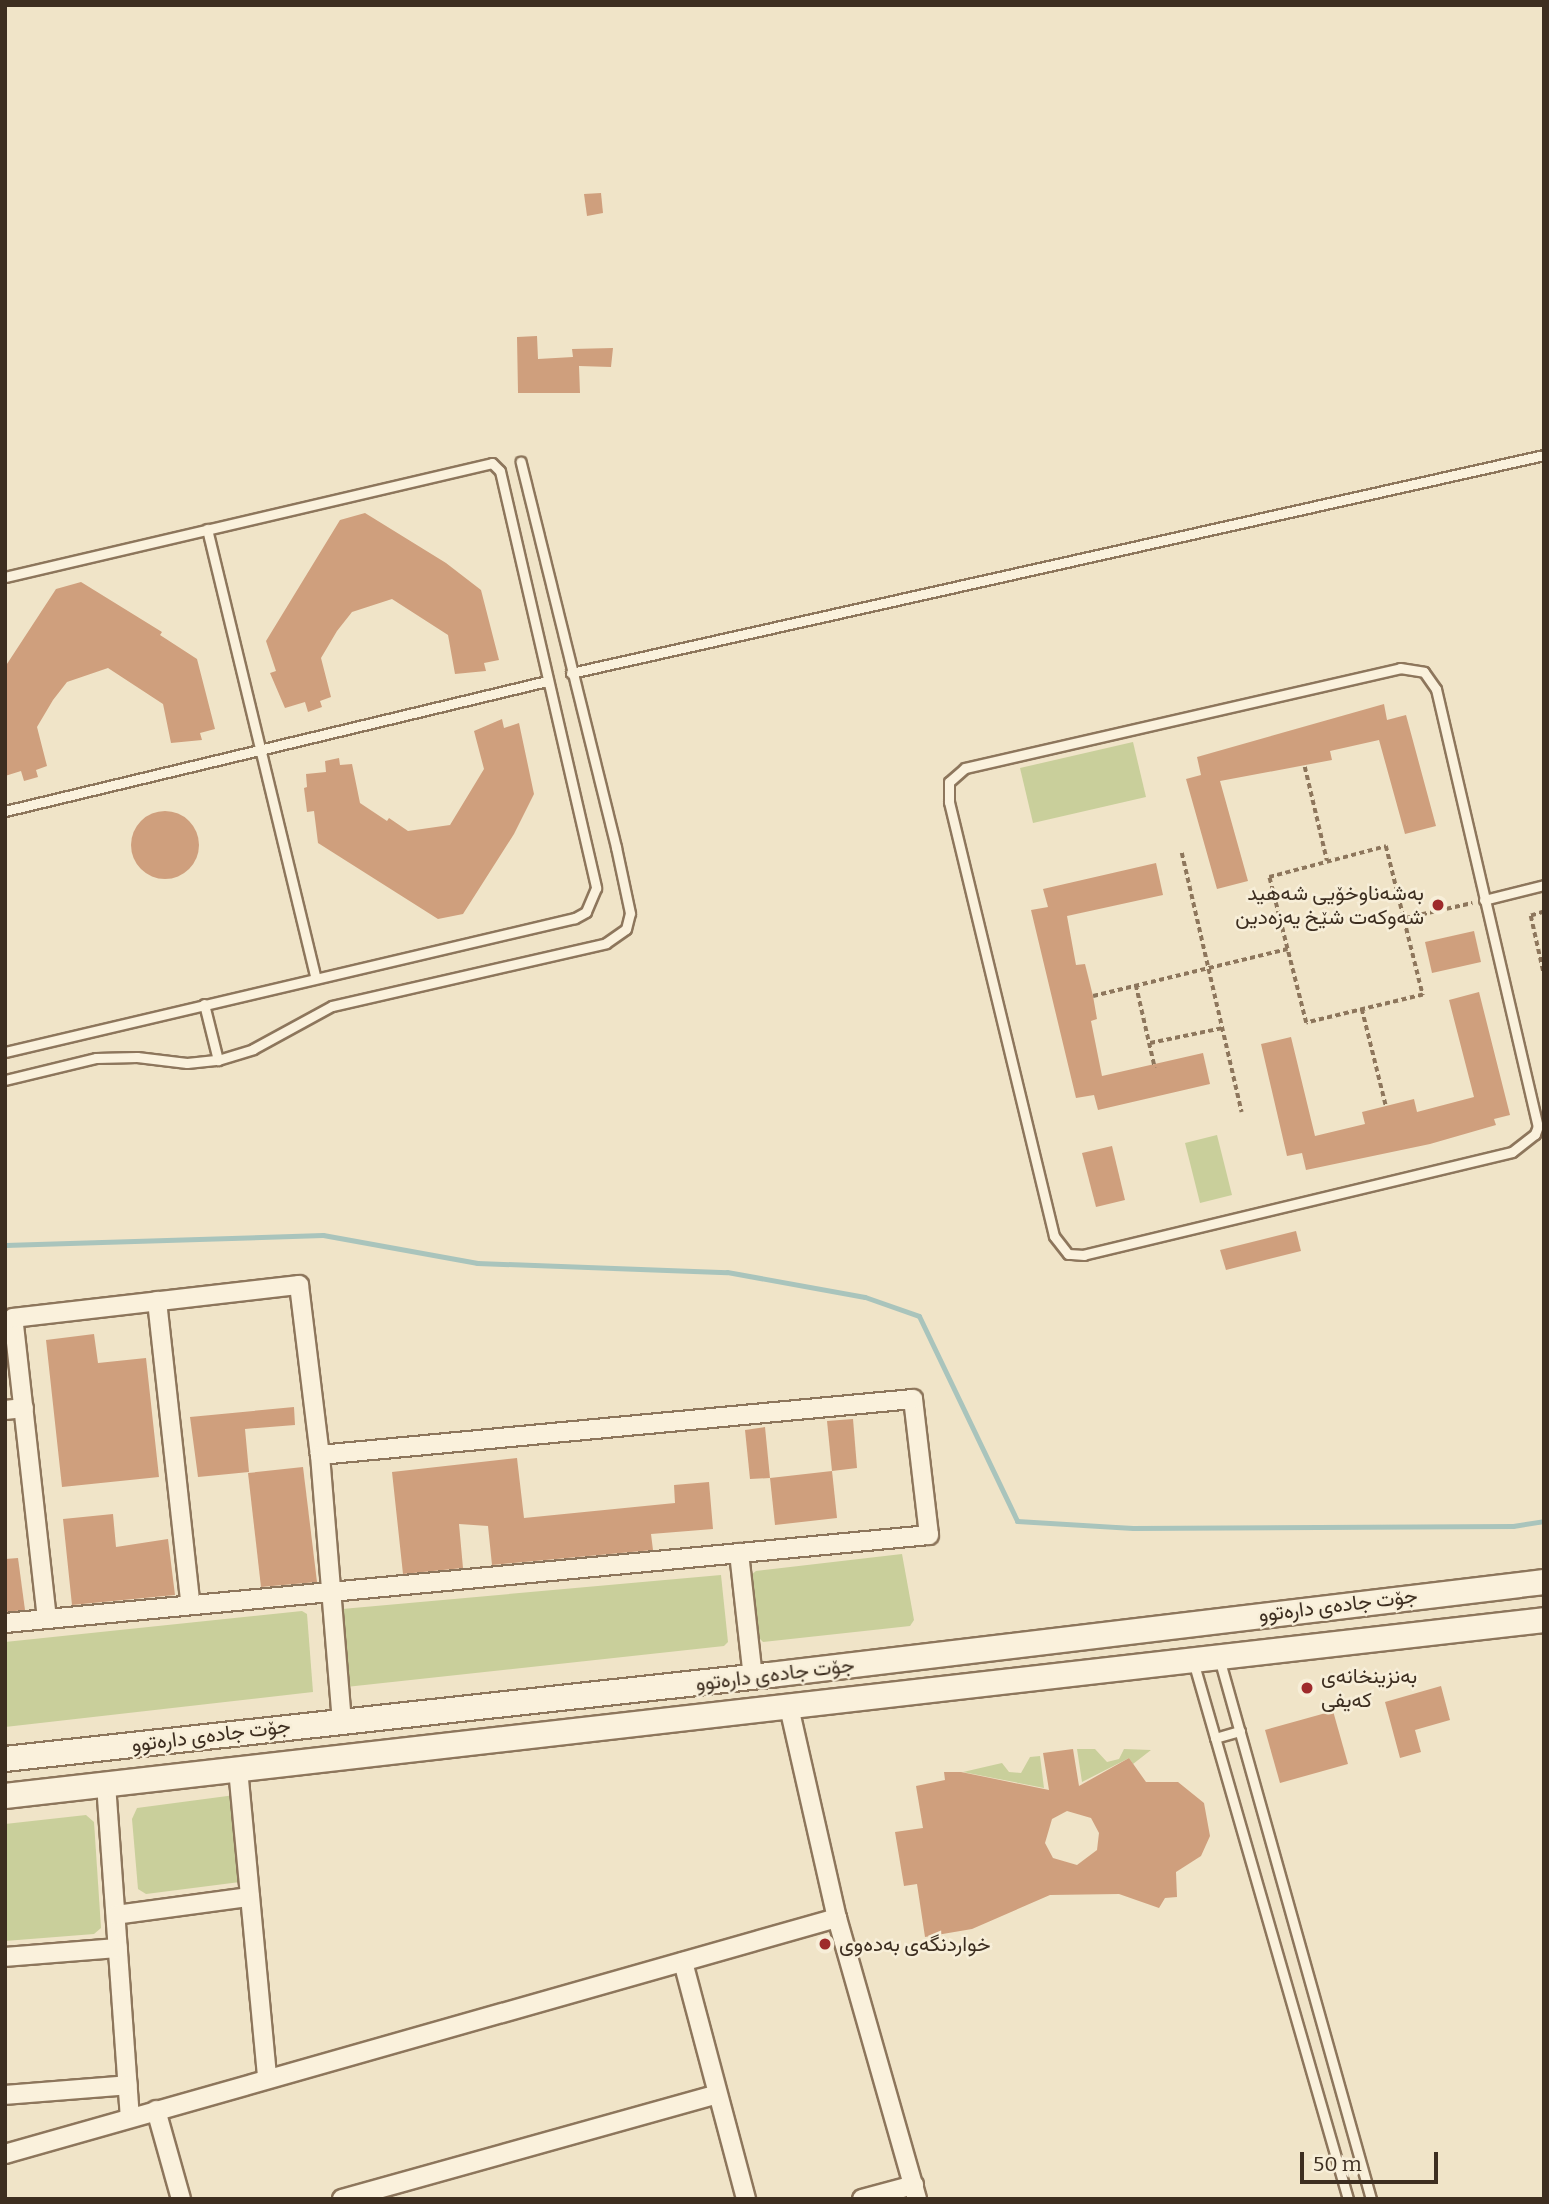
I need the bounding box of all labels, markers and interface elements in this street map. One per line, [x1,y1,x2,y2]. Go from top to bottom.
place label: بەشەناوخۆیی شەهید شەوکەت شێخ یەزەدین [1235,880,1424,930]
marker: بەشەناوخۆیی شەهید شەوکەت شێخ یەزەدین [1430,897,1446,913]
street label: جۆت جادەی دارەتوو [1257,1583,1419,1627]
street label: جۆت جادەی دارەتوو [694,1652,856,1696]
place label: بەنزینخانەی کەیفی [1321,1663,1417,1713]
marker: بەنزینخانەی کەیفی [1299,1680,1315,1696]
street label: جۆت جادەی دارەتوو [130,1713,292,1757]
place label: خواردنگەی بەدەوی [839,1931,991,1957]
marker: خواردنگەی بەدەوی [817,1936,833,1952]
scale bar [1304,2138,1442,2182]
text: 50 m [1313,2151,1362,2177]

